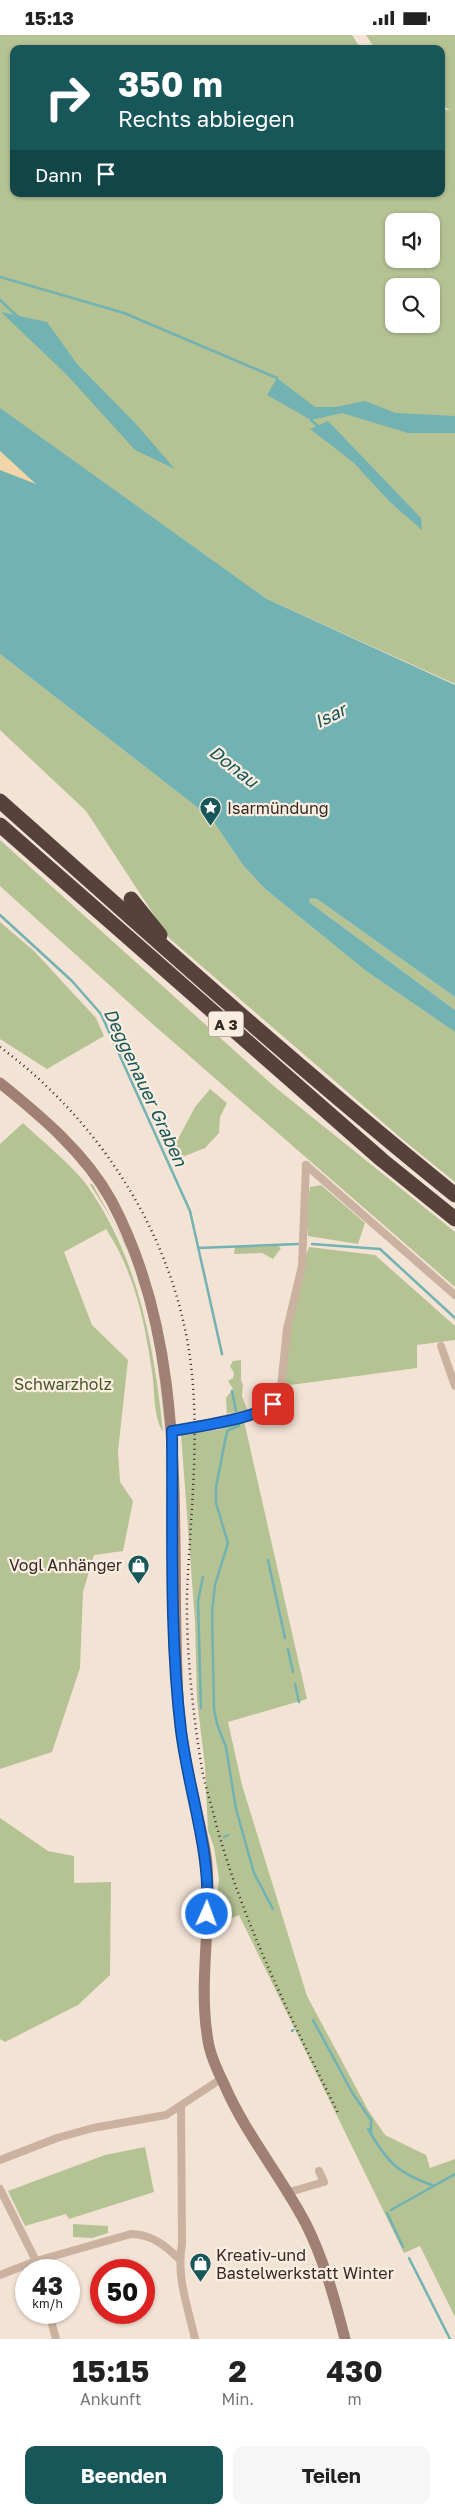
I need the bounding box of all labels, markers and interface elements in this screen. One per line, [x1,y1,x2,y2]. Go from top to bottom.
text: 15:13 [25,6,74,29]
text: 350 m [118,63,223,105]
icon: right [35,65,100,130]
text: Rechts abbiegen [118,105,295,132]
icon: arrive [92,160,120,188]
text: Dann [35,163,82,186]
map controls [385,213,440,333]
button: sound [385,213,440,268]
button: search [385,278,440,333]
water label: Isar [311,697,352,732]
water label: Donau [205,740,264,792]
place icon: Isarmündung [199,796,223,827]
place label: Isarmündung [227,798,329,818]
water label: Deggenauer Graben [100,1004,193,1170]
road number: A 3 [208,1011,244,1037]
park label: Schwarzholz [14,1374,112,1394]
pin [252,1383,294,1425]
icon: arrive [259,1390,287,1418]
shop icon: Vogl Anhänger [126,1553,150,1584]
place label: Vogl Anhänger [9,1555,122,1575]
position arrow [180,1887,232,1939]
place label: Kreativ-und Bastelwerkstatt Winter [216,2245,394,2283]
shop icon: Kreativ-und Bastelwerkstatt Winter [188,2252,212,2283]
speed limit sign: 50 [90,2259,155,2324]
text: 43 [32,2270,63,2301]
text: km/h [32,2296,63,2311]
text: 15:15 [72,2353,149,2389]
text: 2 [229,2353,247,2389]
text: 430 [326,2353,383,2389]
text: Ankunft [80,2389,141,2409]
text: Min. [221,2389,254,2409]
text: m [347,2389,362,2409]
button: Beenden [25,2446,223,2504]
button: Teilen [233,2446,430,2504]

